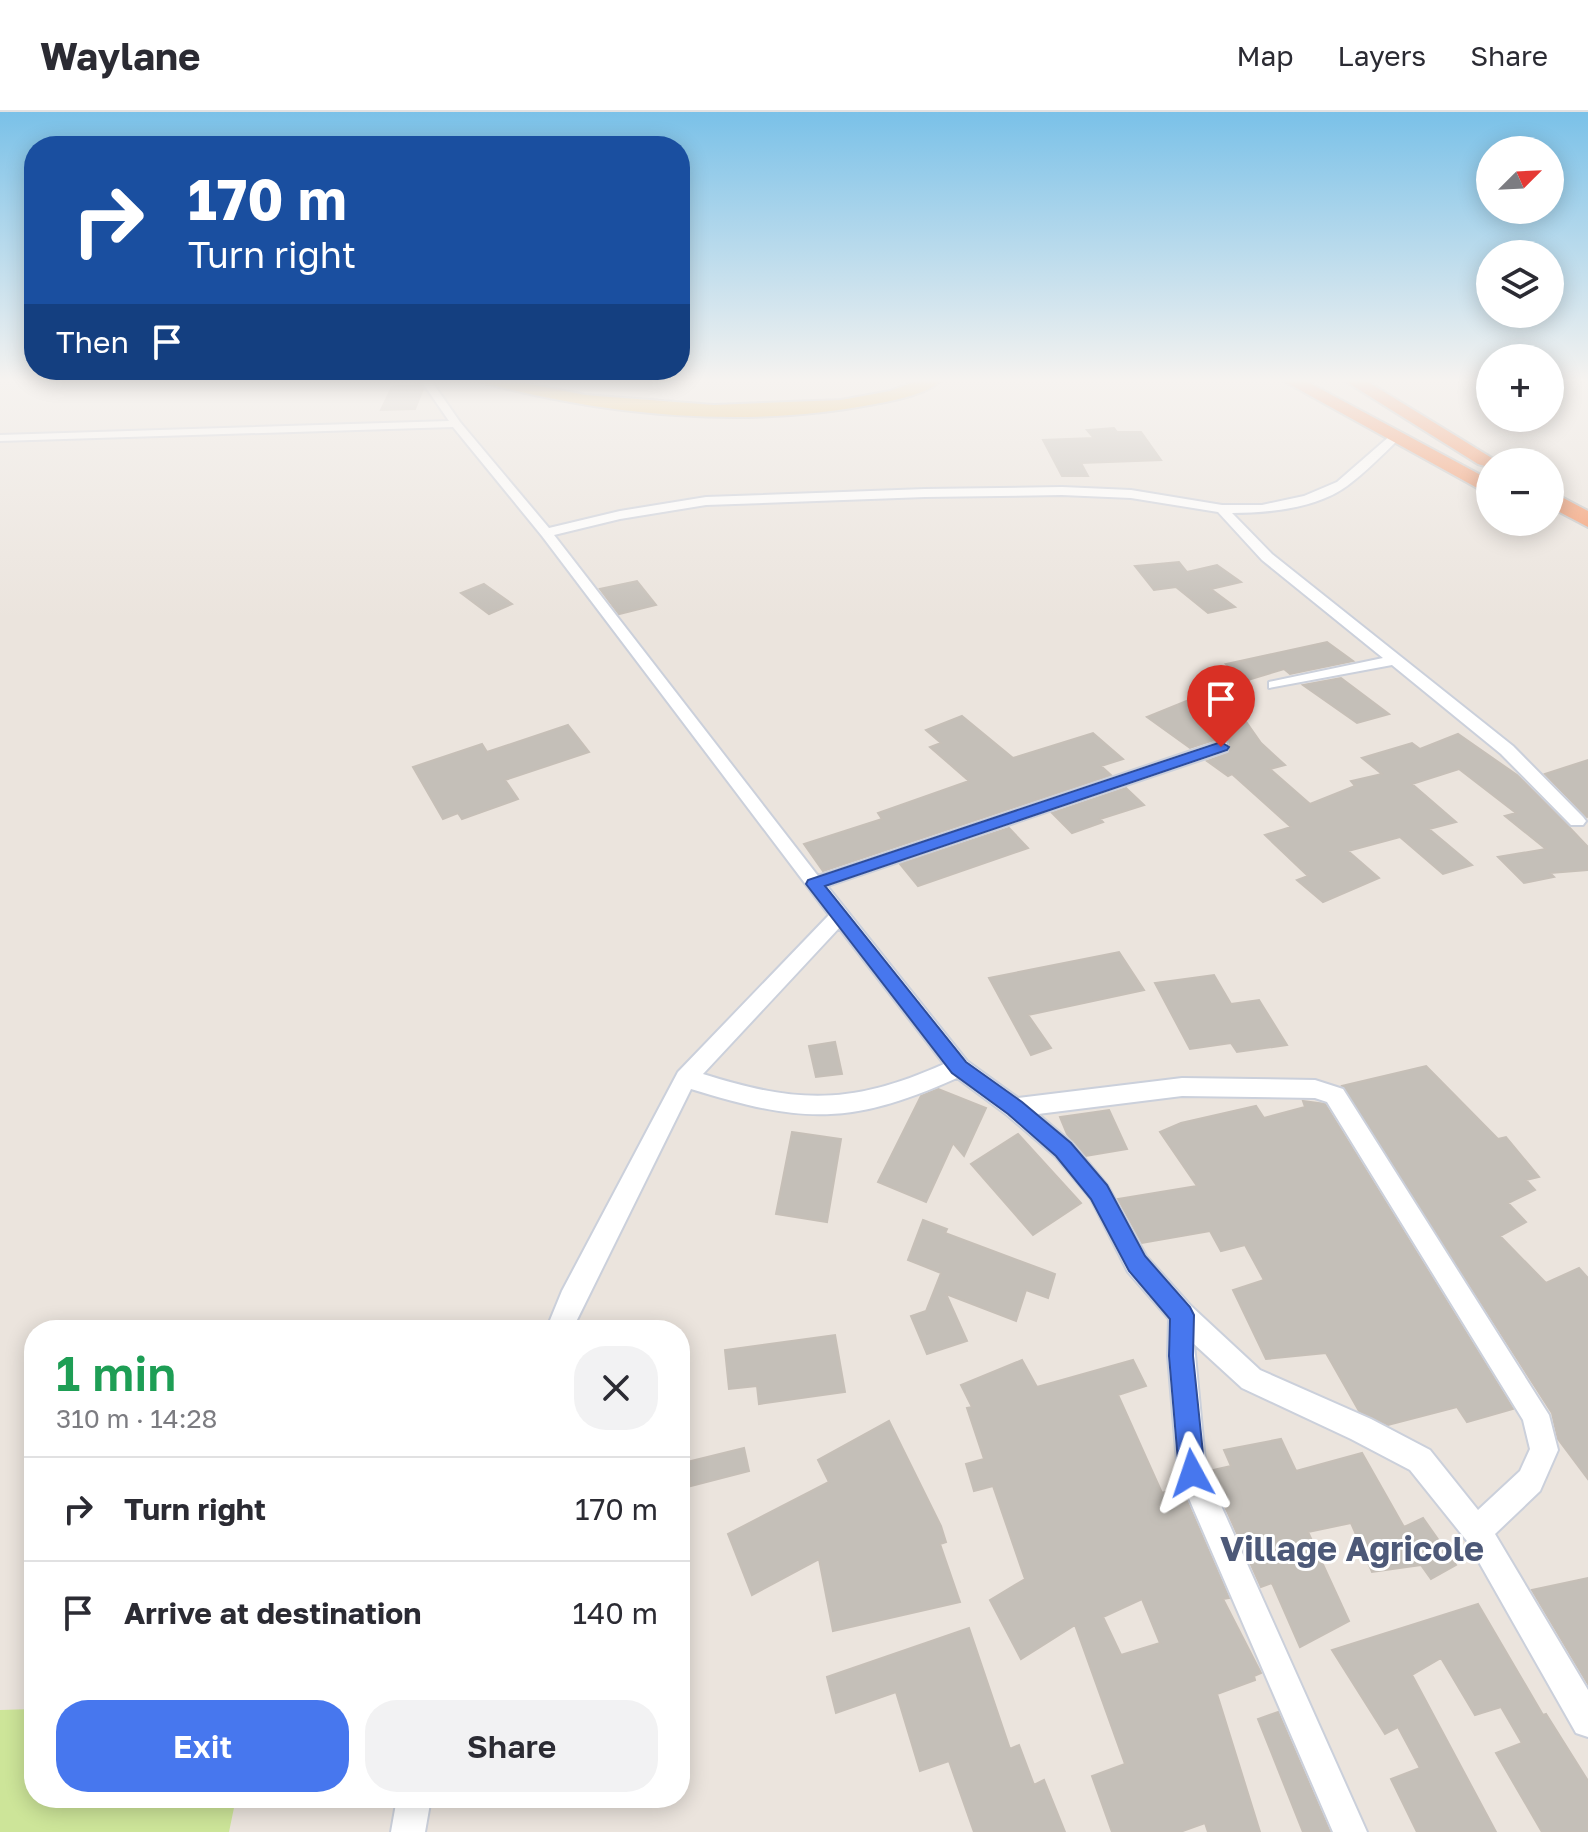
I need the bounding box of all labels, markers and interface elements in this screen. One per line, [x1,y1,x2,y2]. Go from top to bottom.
text: Waylane [40,33,201,78]
text: Map [1236,39,1294,72]
text: Layers [1338,39,1426,72]
text: Share [1470,39,1548,72]
north arrow [1476,136,1564,224]
map controls [1476,136,1564,536]
text: 170 m [188,165,347,232]
icon: right [56,168,160,272]
text: Turn right [188,233,356,276]
button: layers [1476,240,1564,328]
icon: arrive [145,320,189,364]
text: Then [56,324,129,360]
button: + [1476,344,1564,432]
button: − [1476,448,1564,536]
pin [1187,665,1255,747]
icon: arrive [1199,677,1243,721]
text: 1 min [56,1344,176,1402]
button: close [574,1346,658,1430]
text: 310 m · 14:28 [56,1403,217,1434]
position arrow [1150,1431,1234,1515]
icon: right [56,1487,100,1531]
text: Turn right [124,1491,266,1527]
text: 170 m [575,1491,658,1527]
district label: Village Agricole [1220,1528,1484,1568]
icon: arrive [56,1591,100,1635]
text: Arrive at destination [124,1595,421,1631]
text: 140 m [573,1595,658,1631]
button: Exit [56,1700,349,1792]
button: Share [365,1700,658,1792]

